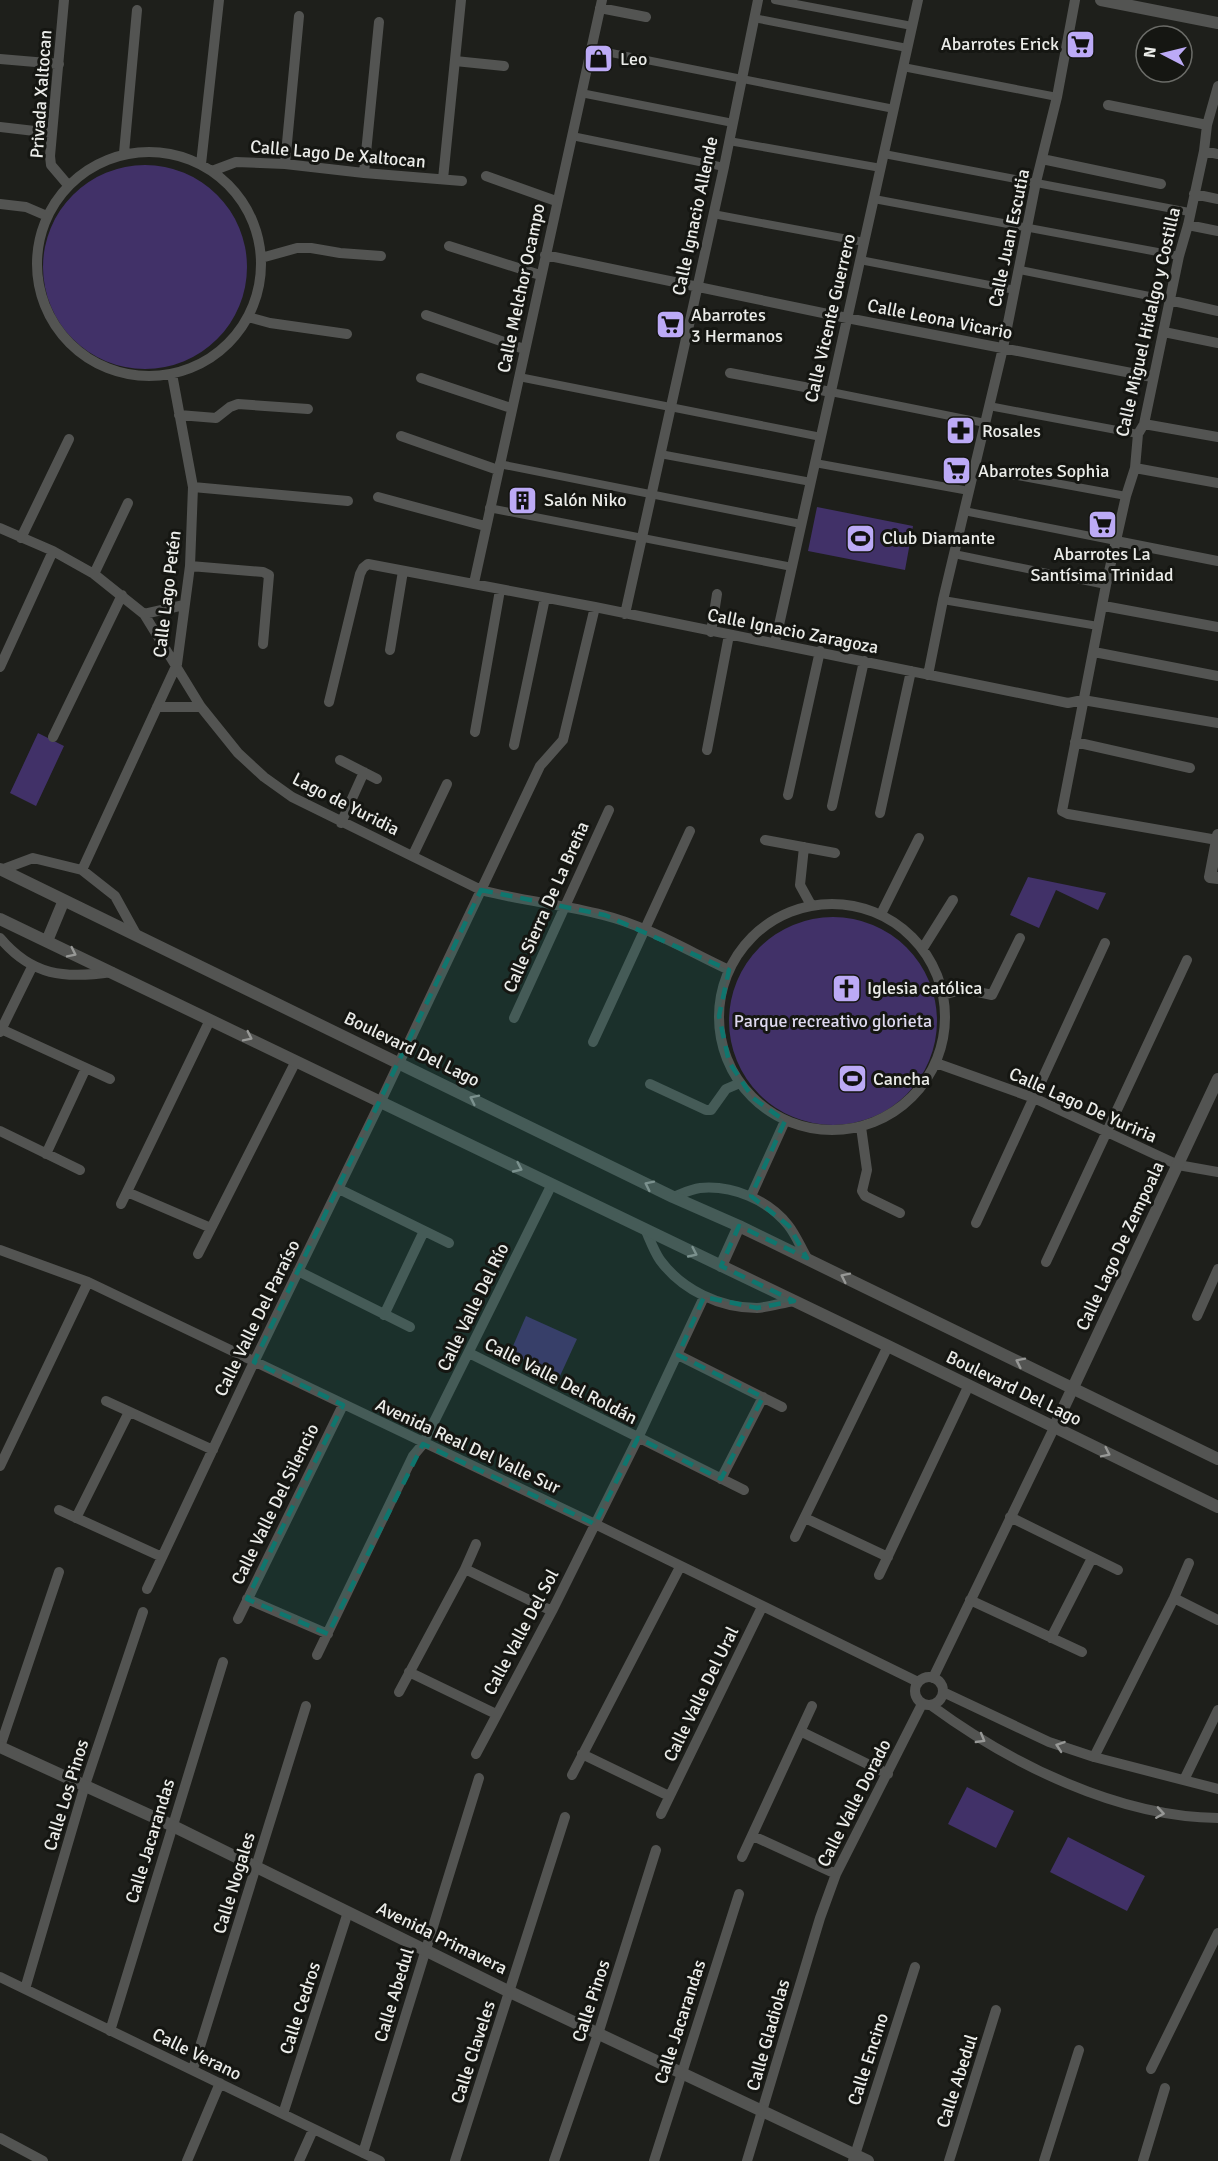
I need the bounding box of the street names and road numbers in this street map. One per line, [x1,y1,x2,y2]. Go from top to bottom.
street label: Privada Xaltocan [26,29,56,159]
street label: Calle Ignacio Allende [667,134,723,298]
street label: Calle Lago De Xaltocan [249,135,427,173]
street label: Calle Juan Escutia [984,167,1034,309]
street label: Calle Melchor Ocampo [492,201,550,375]
street label: Calle Miguel Hidalgo y Costilla [1111,205,1185,439]
street label: Calle Vicente Guerrero [800,231,860,405]
street label: Calle Leona Vicario [866,294,1014,344]
street label: Calle Lago Petén [148,529,186,659]
street label: Calle Ignacio Zaragoza [706,604,880,658]
street label: Lago de Yuridia [289,768,403,840]
street label: Calle Sierra De La Breña [498,818,594,996]
street label: Boulevard Del Lago [341,1007,483,1091]
street label: Calle Lago De Yuriria [1006,1062,1160,1148]
street label: Calle Lago De Zempoala [1071,1158,1169,1334]
street label: Calle Valle Del Paraíso [210,1236,304,1400]
street label: Calle Valle Del Río [432,1239,514,1375]
street label: Calle Valle Del Roldán [481,1333,641,1429]
street label: Boulevard Del Lago [943,1346,1085,1430]
street label: Avenida Real Del Valle Sur [372,1394,564,1499]
street label: Calle Valle Del Silencio [226,1420,324,1588]
street label: Calle Valle Del Sol [479,1565,563,1699]
street label: Calle Valle Del Ural [659,1623,743,1765]
street label: Calle Valle Dorado [812,1735,896,1871]
street label: Calle Los Pinos [39,1737,93,1853]
street label: Calle Jacarandas [121,1776,179,1906]
street label: Calle Nogales [208,1829,260,1937]
street label: Avenida Primavera [373,1897,511,1979]
street label: Calle Abedul [369,1945,419,2045]
street label: Calle Pinos [567,1957,615,2045]
street label: Calle Jacarandas [650,1957,710,2087]
street label: Calle Cedros [275,1959,325,2057]
street label: Calle Gladiolas [742,1977,794,2093]
street label: Calle Claveles [446,1998,500,2106]
street label: Calle Encino [843,2010,893,2108]
street label: Calle Verano [149,2023,245,2085]
street label: Calle Abedul [932,2031,982,2131]

